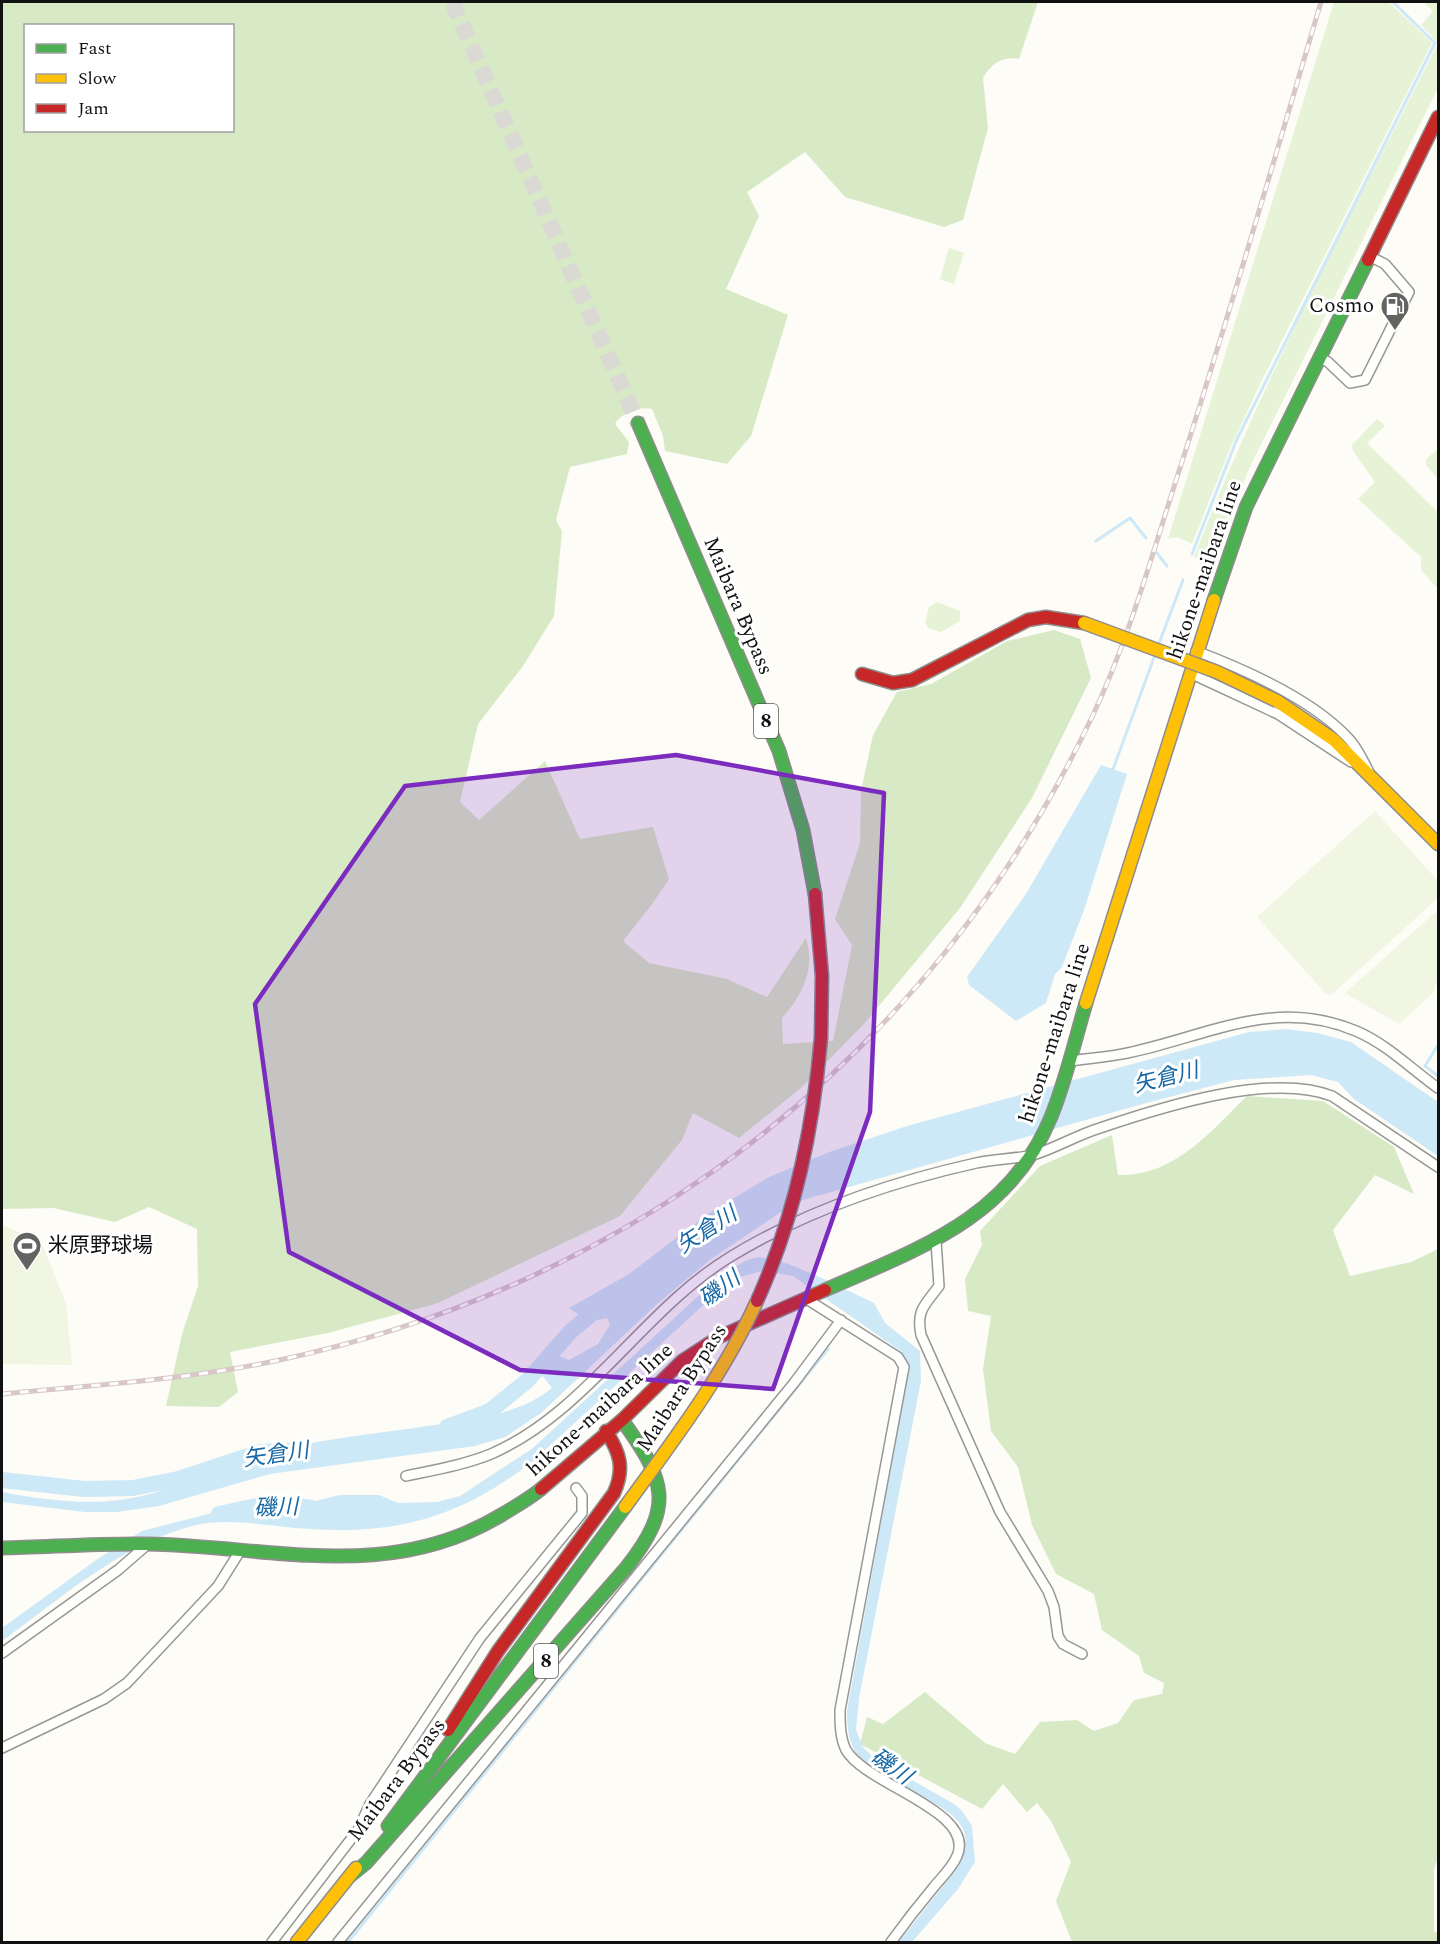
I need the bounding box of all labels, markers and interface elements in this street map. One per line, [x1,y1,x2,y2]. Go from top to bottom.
legend [24,24,234,132]
text: Fast [78,35,111,62]
text: Slow [78,65,117,92]
text: Jam [78,95,109,122]
place label: Cosmo [1309,290,1374,322]
fuel station icon: Cosmo [1379,290,1411,332]
street label: hikone-maibara line [1159,476,1251,664]
street label: Maibara Bypass [694,532,782,680]
road number: 8 [754,704,778,738]
street label: hikone-maibara line [1011,939,1099,1127]
water label: 矢倉川 [1130,1054,1204,1102]
water label: 矢倉川 [670,1197,745,1262]
sports icon: 米原野球場 [11,1230,43,1272]
place label: 米原野球場 [48,1230,153,1262]
water label: 磯川 [692,1262,749,1315]
street label: Maibara Bypass [628,1318,736,1458]
street label: hikone-maibara line [519,1335,681,1485]
water label: 矢倉川 [241,1434,313,1476]
water label: 磯川 [253,1491,301,1525]
road number: 8 [534,1644,558,1678]
street label: Maibara Bypass [340,1712,454,1848]
water label: 磯川 [864,1741,920,1794]

